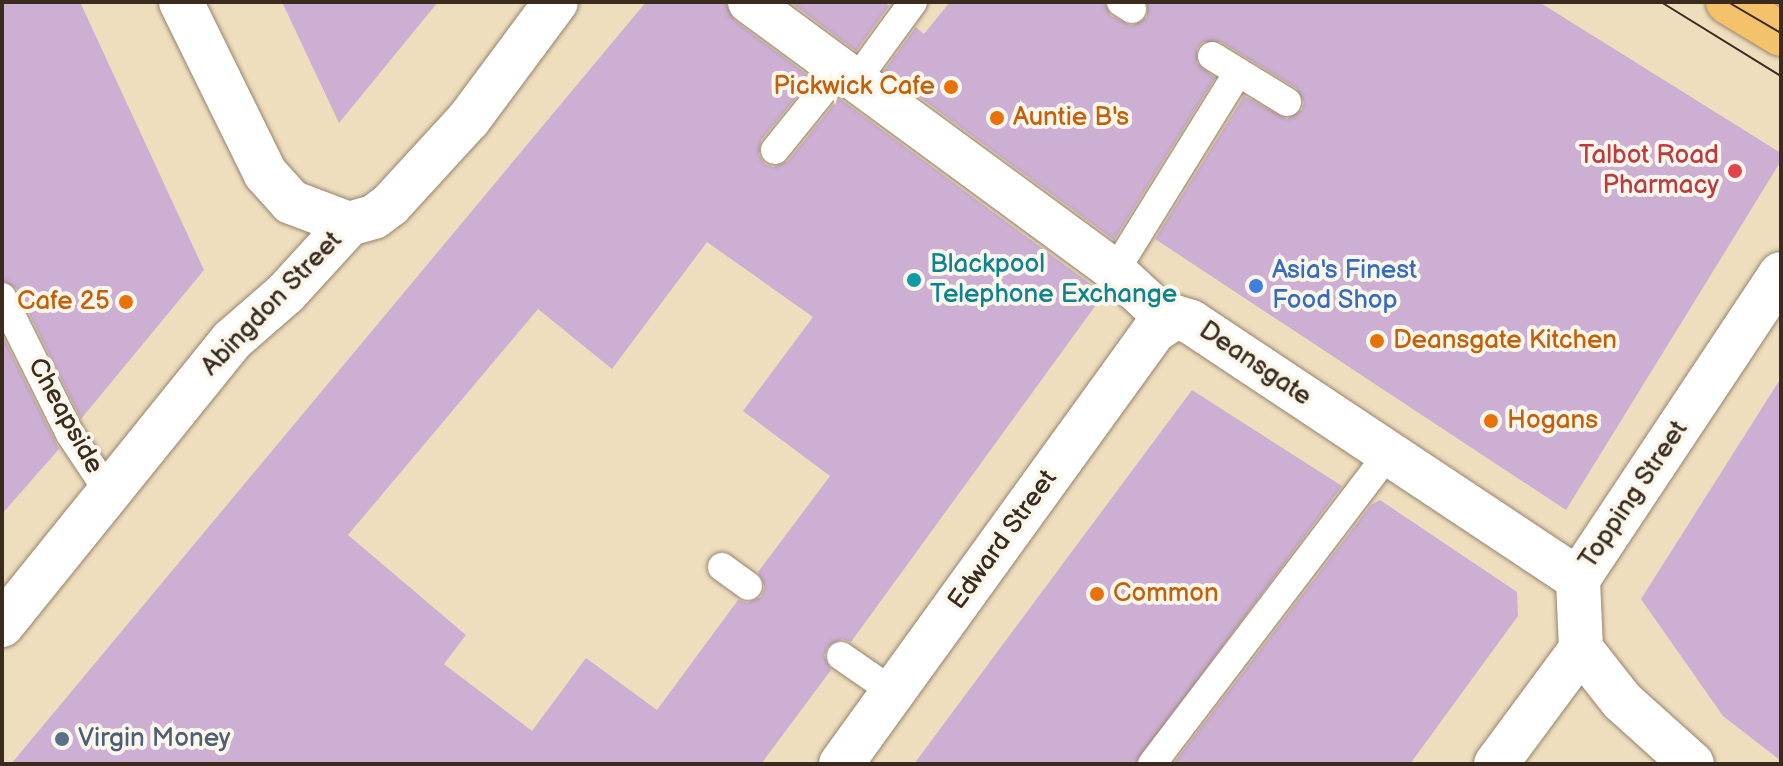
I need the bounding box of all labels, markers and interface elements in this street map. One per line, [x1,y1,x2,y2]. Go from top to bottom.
place label: Pickwick Cafe [773,71,935,103]
marker: Pickwick Cafe [942,78,960,96]
place label: Auntie B's [1013,102,1129,134]
marker: Auntie B's [988,109,1006,127]
place label: Talbot Road Pharmacy [1579,140,1719,202]
marker: Talbot Road Pharmacy [1726,162,1744,180]
street label: Abingdon Street [195,225,349,383]
place label: Blackpool Telephone Exchange [930,249,1177,310]
place label: Asia's Finest Food Shop [1272,255,1417,316]
marker: Blackpool Telephone Exchange [905,271,923,289]
marker: Asia's Finest Food Shop [1247,277,1265,295]
place label: Cafe 25 [17,286,110,318]
marker: Cafe 25 [117,293,135,311]
street label: Deansgate [1193,315,1317,413]
place label: Deansgate Kitchen [1393,325,1617,357]
marker: Deansgate Kitchen [1368,332,1386,350]
street label: Cheapside [20,353,110,479]
place label: Hogans [1507,405,1598,437]
marker: Hogans [1482,412,1500,430]
street label: Topping Street [1573,415,1695,575]
street label: Edward Street [942,464,1064,616]
place label: Common [1113,578,1219,610]
marker: Common [1088,585,1106,603]
place label: Virgin Money [78,723,231,755]
marker: Virgin Money [53,730,71,748]

